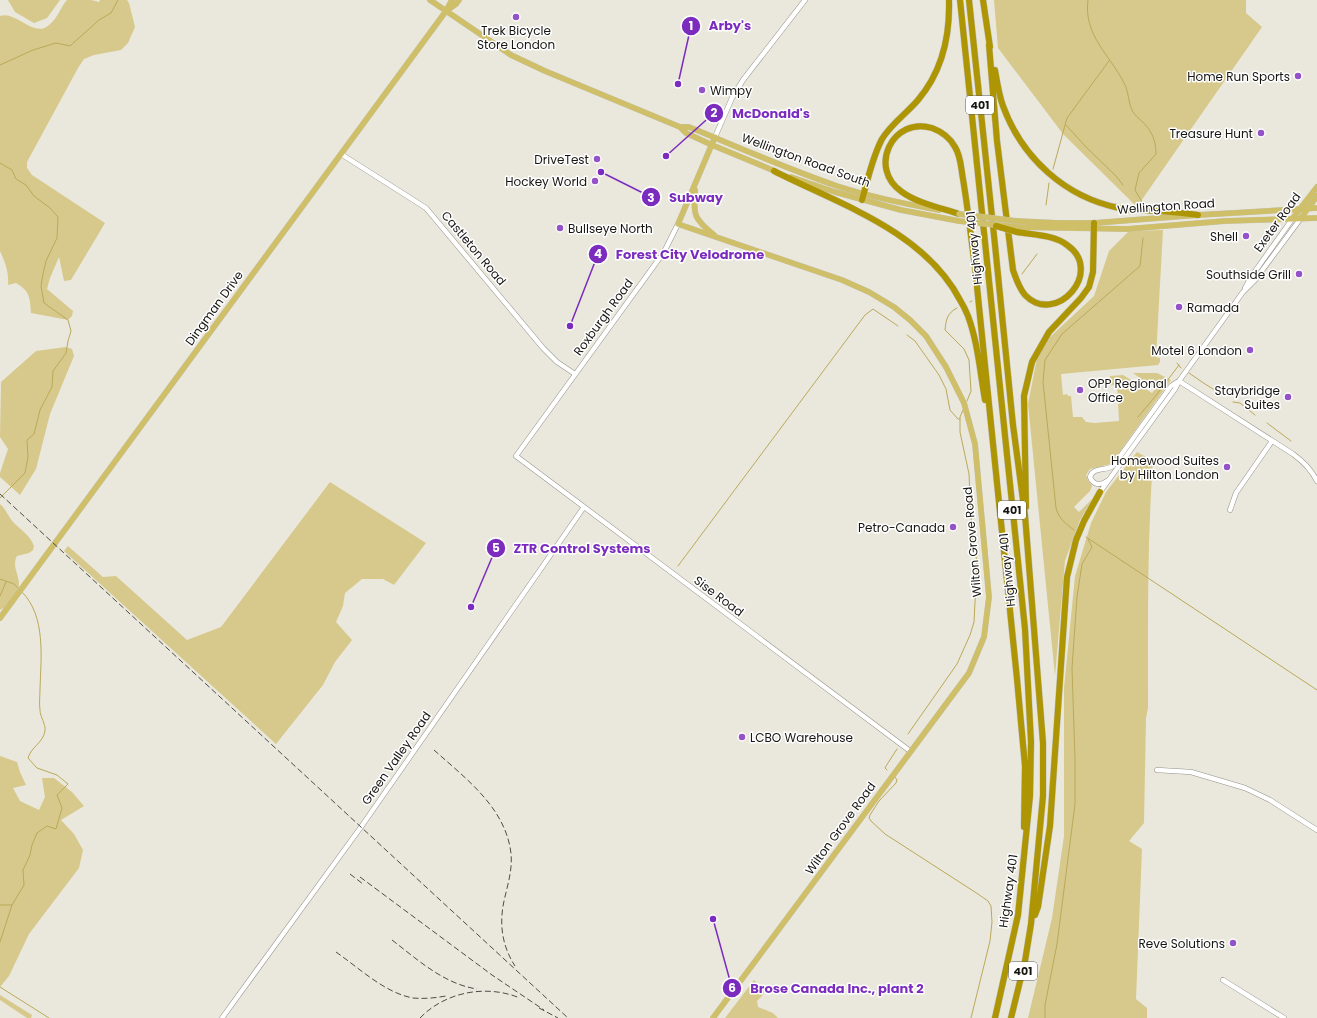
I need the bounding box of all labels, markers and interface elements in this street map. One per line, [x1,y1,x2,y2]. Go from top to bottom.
marker: Trek Bicycle Store London [511,12,521,22]
callout: Arby's [681,13,759,38]
text: Arby's [709,16,751,35]
text: 1 [689,17,693,34]
place label: Trek Bicycle Store London [477,22,555,53]
place label: Home Run Sports [1187,68,1290,85]
marker: Home Run Sports [1293,71,1303,81]
place label: Wimpy [710,82,752,99]
marker: Wimpy [697,85,707,95]
road number: 401 [966,96,994,114]
callout: McDonald's [704,101,818,126]
text: 2 [711,104,718,121]
text: McDonald's [732,104,810,123]
place label: Treasure Hunt [1169,125,1253,142]
marker: Treasure Hunt [1256,128,1266,138]
street label: Wellington Road South [739,129,873,191]
place label: DriveTest [534,151,589,168]
marker: DriveTest [592,154,602,164]
place label: Hockey World [505,173,587,190]
marker: Hockey World [590,176,600,186]
callout: Subway [641,185,731,210]
text: Subway [669,188,724,207]
text: 3 [647,189,655,206]
street label: Exeter Road [1250,189,1304,255]
street label: Wellington Road [1117,194,1215,218]
street label: Castleton Road [438,207,510,289]
street label: Highway 401 [962,210,986,286]
place label: Bullseye North [568,220,653,237]
marker: Bullseye North [555,223,565,233]
place label: Shell [1210,228,1238,245]
marker: Shell [1241,231,1251,241]
callout: Forest City Velodrome [588,242,773,267]
text: 4 [594,245,602,262]
text: Forest City Velodrome [616,245,764,264]
place label: Southside Grill [1206,266,1291,283]
street label: Dingman Drive [181,267,247,349]
marker: Southside Grill [1294,269,1304,279]
street label: Roxburgh Road [569,275,637,359]
place label: Ramada [1187,299,1239,316]
marker: Ramada [1174,302,1184,312]
place label: Motel 6 London [1151,342,1242,359]
marker: Motel 6 London [1245,345,1255,355]
place label: OPP Regional Office [1088,375,1167,406]
place label: Staybridge Suites [1215,382,1280,413]
marker: OPP Regional Office [1075,385,1085,395]
marker: Staybridge Suites [1283,392,1293,402]
place label: Homewood Suites by Hilton London [1111,452,1219,483]
marker: Homewood Suites by Hilton London [1222,462,1232,472]
street label: Wilton Grove Road [959,486,985,598]
road number: 401 [998,501,1026,519]
place label: Petro-Canada [858,519,945,536]
marker: Petro-Canada [948,522,958,532]
street label: Highway 401 [995,532,1019,608]
callout: ZTR Control Systems [486,536,659,561]
text: 5 [492,539,500,556]
text: ZTR Control Systems [513,539,651,558]
street label: Sise Road [691,572,747,620]
street label: Green Valley Road [357,708,435,808]
place label: LCBO Warehouse [750,729,853,746]
marker: LCBO Warehouse [737,732,747,742]
street label: Wilton Grove Road [801,778,879,878]
street label: Highway 401 [994,853,1022,929]
place label: Reve Solutions [1139,935,1225,952]
marker: Reve Solutions [1228,938,1238,948]
road number: 401 [1009,962,1037,980]
callout: Brose Canada Inc., plant 2 [722,976,932,1001]
text: 6 [728,979,736,996]
text: Brose Canada Inc., plant 2 [750,979,924,998]

